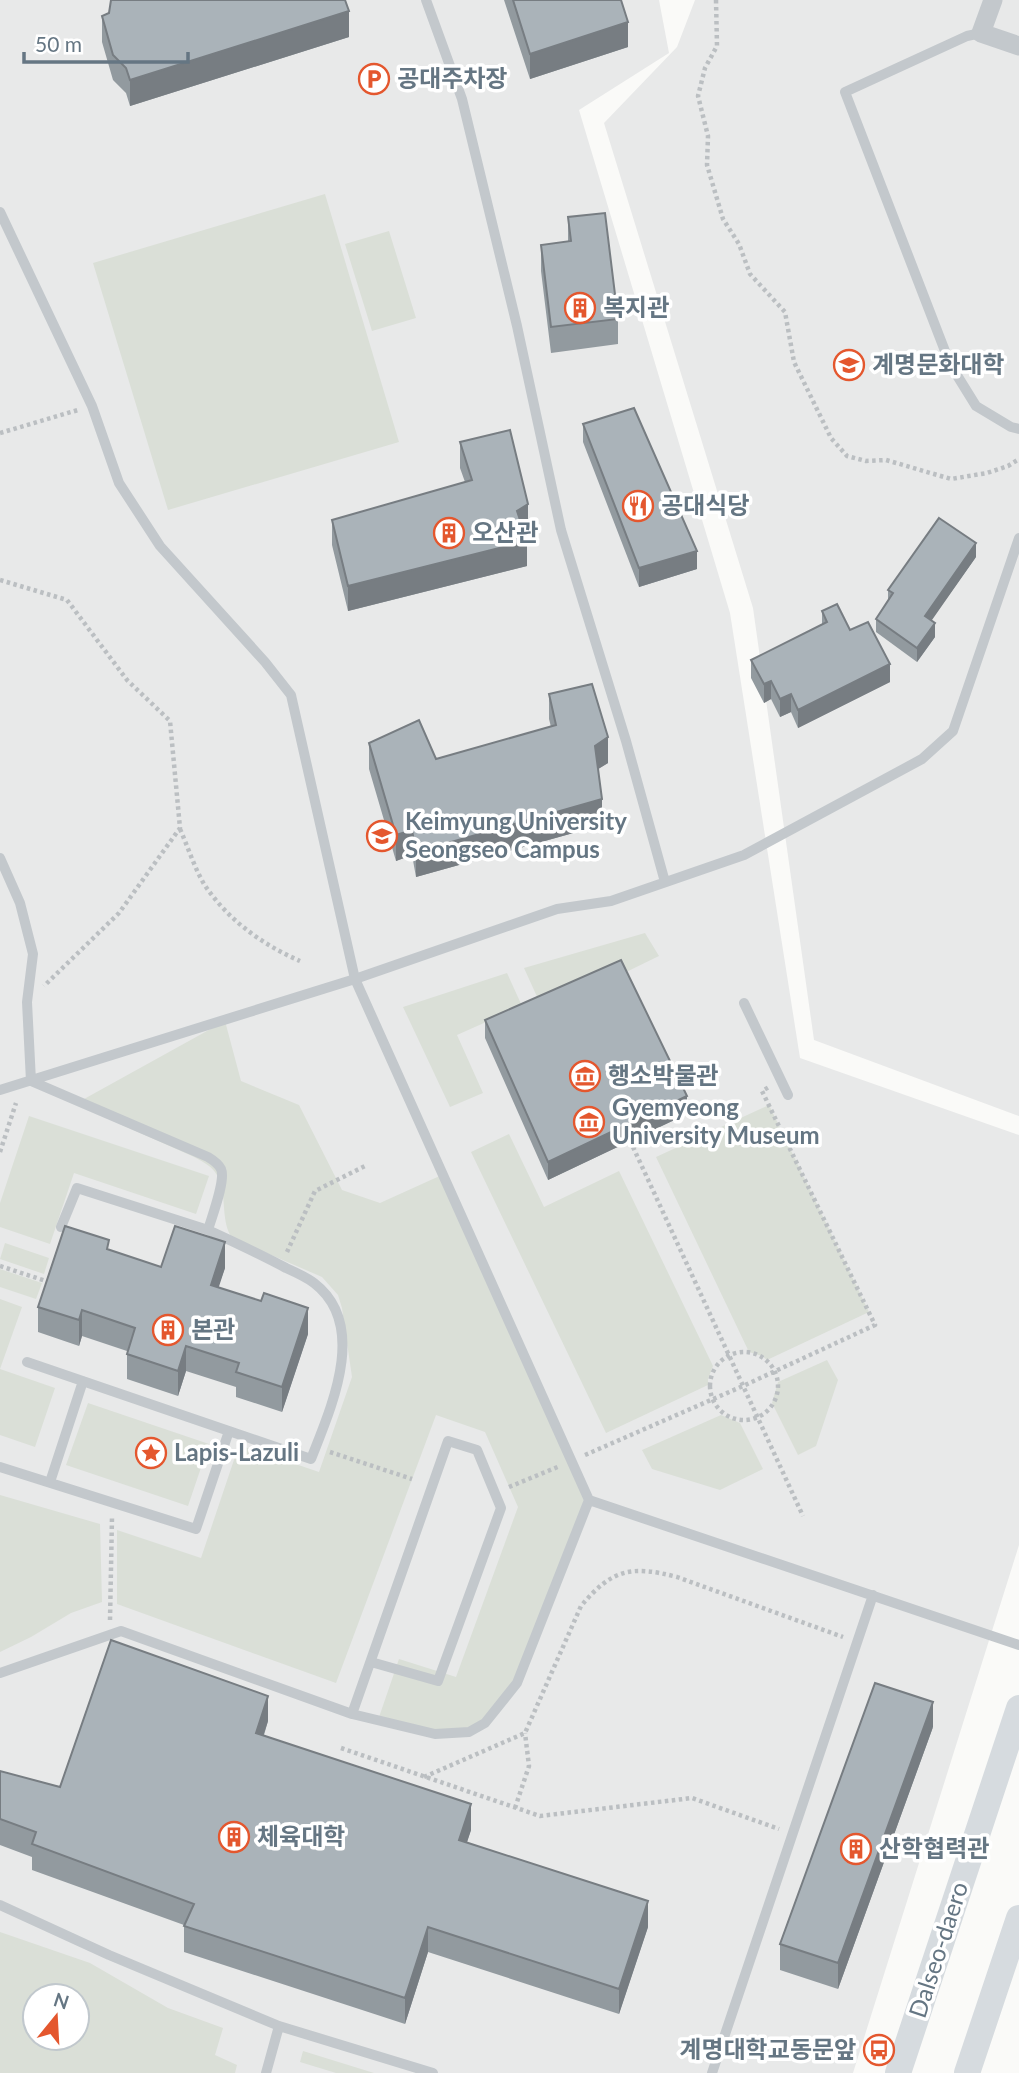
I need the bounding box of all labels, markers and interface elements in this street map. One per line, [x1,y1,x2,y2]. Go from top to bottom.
scale bar [24,21,189,65]
text: 50 m [35,31,82,56]
parking icon: 공대주차장 [357,62,391,96]
place label: 공대주차장 [397,63,507,92]
building icon: 복지관 [563,291,597,325]
place label: 복지관 [603,292,669,321]
school or university icon: 계명문화대학 [832,348,866,382]
place label: 계명문화대학 [872,349,1004,378]
restaurant icon: 공대식당 [621,489,655,523]
place label: 공대식당 [661,490,749,519]
building icon: 오산관 [432,516,466,550]
place label: 오산관 [472,517,538,546]
place label: Keimyung University Seongseo Campus [405,806,627,863]
school or university icon: Keimyung University Seongseo Campus [365,819,399,853]
museum icon: 행소박물관 [568,1059,602,1093]
place label: 행소박물관 [608,1060,718,1089]
place label: Gyemyeong University Museum [612,1092,820,1149]
museum icon: Gyemyeong University Museum [572,1105,606,1139]
building icon: 본관 [151,1313,185,1347]
place label: 본관 [191,1314,235,1343]
place icon: Lapis-Lazuli [134,1436,168,1470]
place label: Lapis-Lazuli [174,1437,299,1466]
building icon: 체육대학 [217,1820,251,1854]
place label: 체육대학 [257,1821,345,1850]
building icon: 산학협력관 [839,1832,873,1866]
place label: 산학협력관 [879,1833,989,1862]
street label: Dalseo-daero [902,1878,973,2021]
north arrow [21,1982,91,2052]
text: N [51,1987,72,2014]
bus stop icon: 계명대학교동문앞 [862,2033,896,2067]
place label: 계명대학교동문앞 [679,2034,856,2063]

